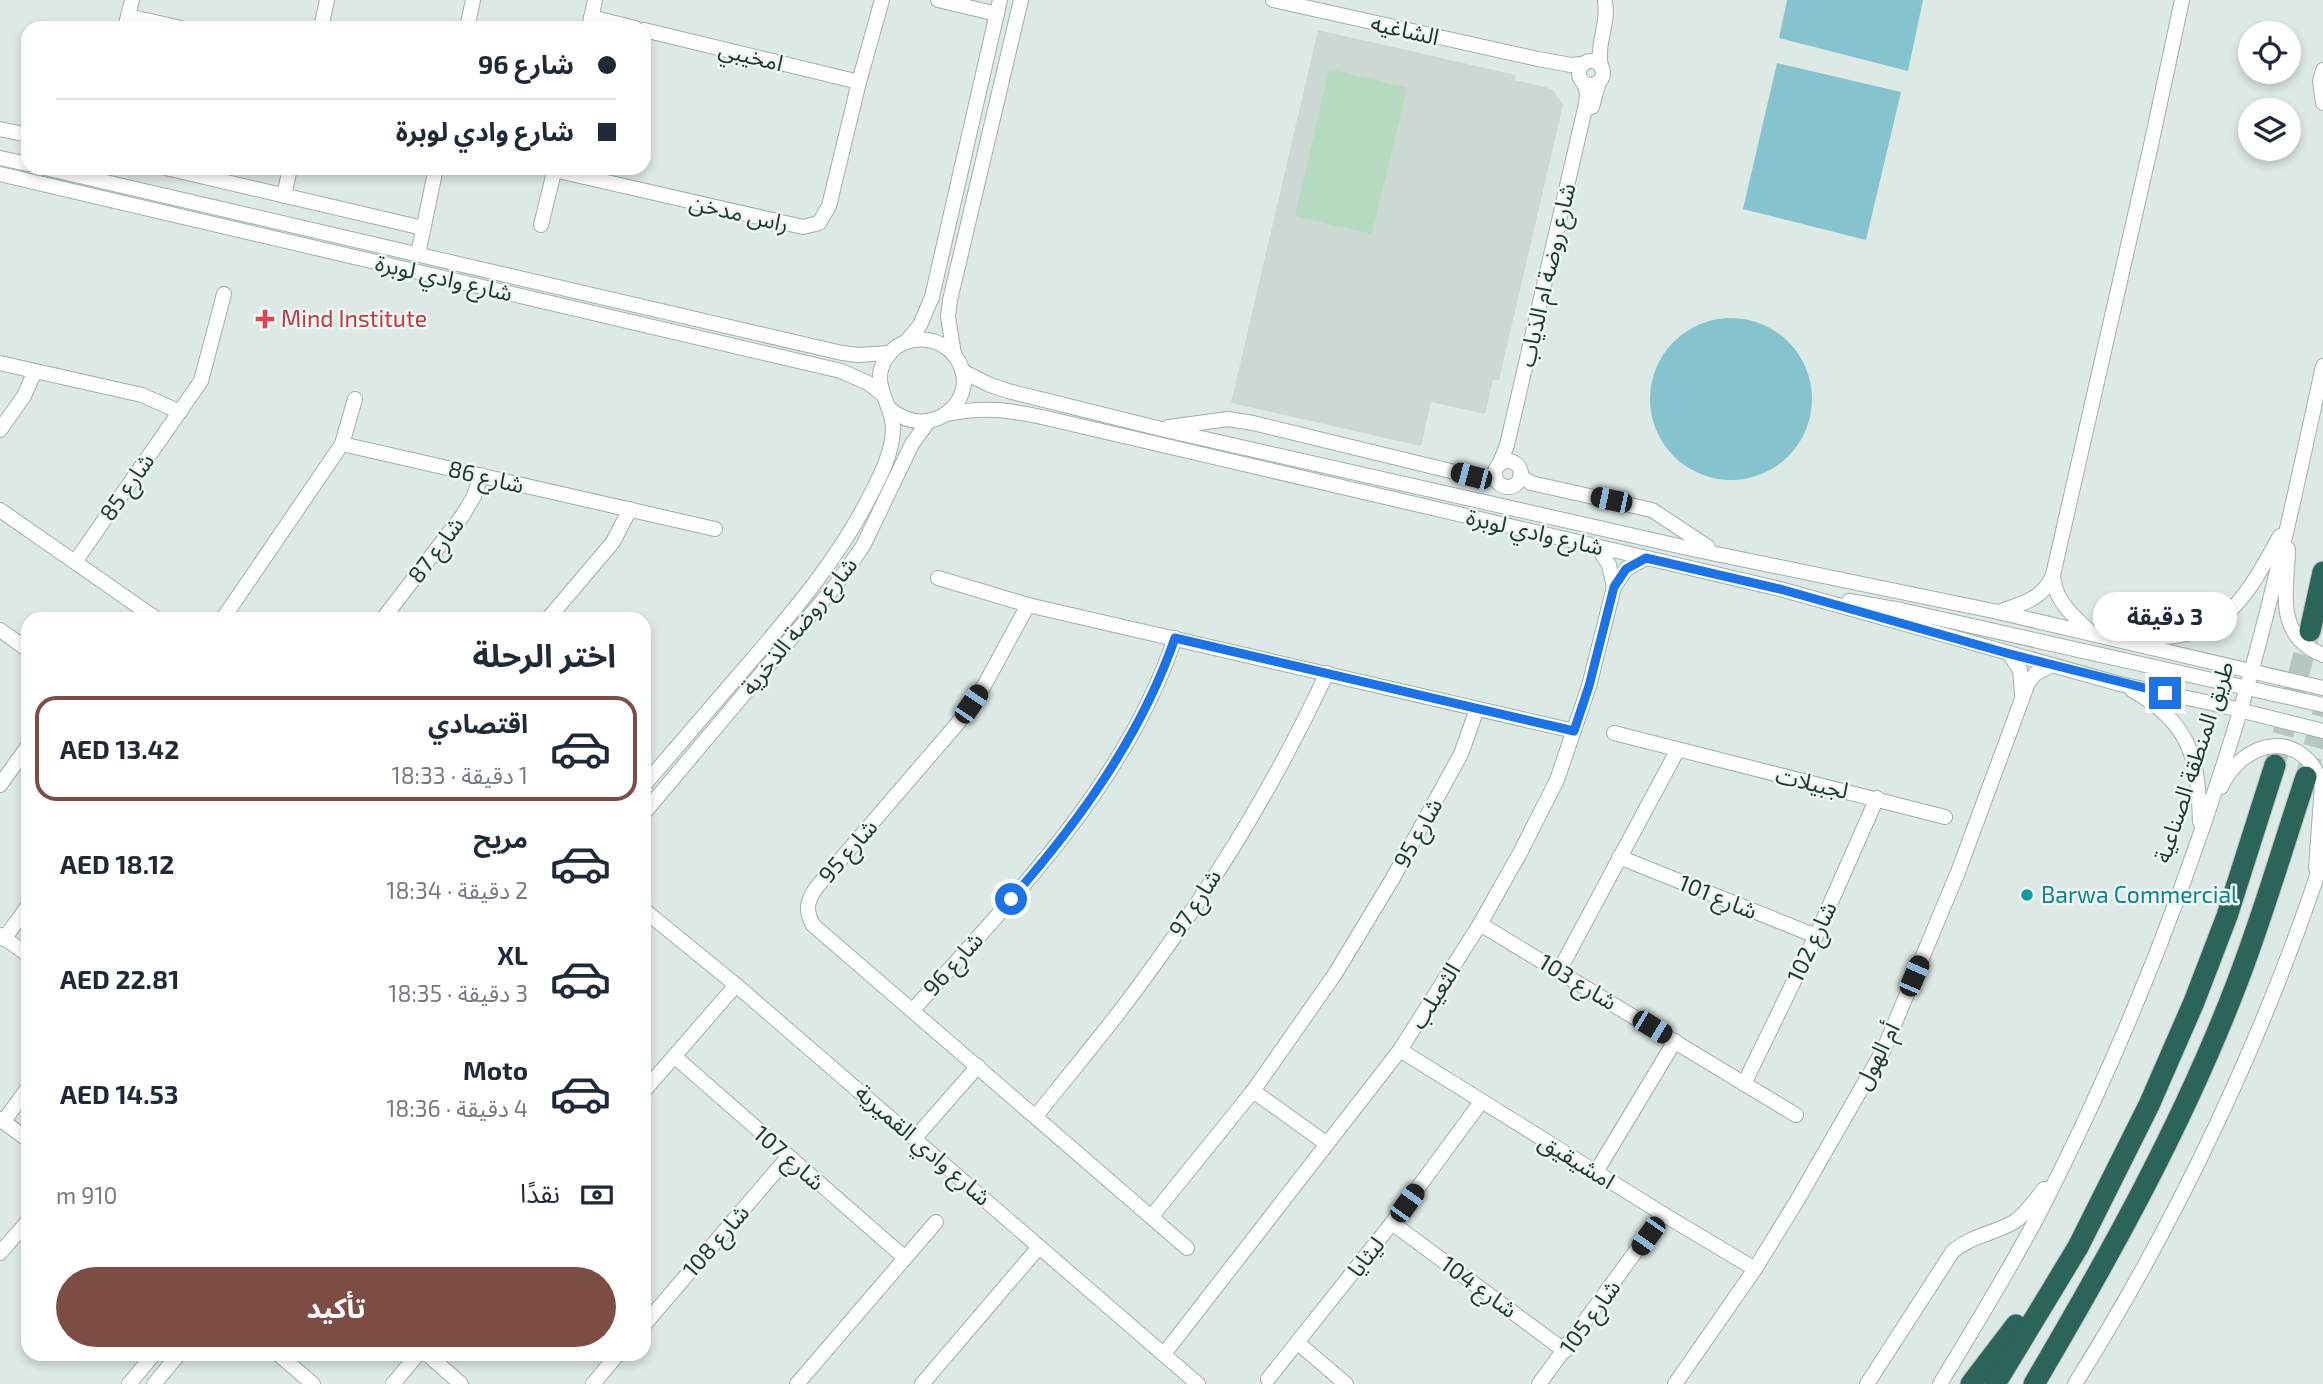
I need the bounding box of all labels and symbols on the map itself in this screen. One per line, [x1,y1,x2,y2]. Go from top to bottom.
street label: الشاغيه [1368,8,1442,50]
street label: امخيبي [715,34,786,81]
street label: شارع روضة ام الذياب [1511,180,1586,370]
street label: راس مدخن [687,187,792,238]
street label: شارع وادي لوبرة [372,248,515,311]
place label: Mind Institute [281,304,427,332]
marker: Mind Institute [255,309,275,329]
street label: شارع 85 [93,447,163,528]
street label: شارع 86 [445,454,527,502]
car [1448,460,1495,492]
car [1589,485,1634,515]
street label: شارع وادي لوبرة [1463,502,1606,565]
street label: شارع 87 [401,511,472,590]
street label: شارع روضة الذخرية [734,551,866,703]
callout: 3 دقيقة [2093,592,2237,640]
street label: طريق المنطقة الصناعية [2147,657,2240,866]
route end [2149,677,2181,709]
car [951,681,992,727]
street label: لجبيلات [1773,760,1851,804]
street label: شارع 95 [1387,793,1451,874]
street label: شارع 95 [812,813,886,891]
street label: شارع 97 [1162,863,1230,944]
street label: شارع 101 [1674,868,1762,928]
place label: Barwa Commercial [2041,880,2238,908]
route start [995,883,1027,915]
marker: Barwa Commercial [2019,887,2035,903]
street label: شارع 102 [1780,897,1846,988]
street label: شارع 96 [916,926,991,1004]
street label: شارع 103 [1532,947,1622,1019]
car [1897,953,1932,999]
street label: الثعيلب [1403,957,1465,1034]
car [1629,1007,1676,1047]
street label: أم الهول [1847,1017,1909,1096]
street label: شارع وادي القميرية [847,1078,997,1214]
street label: شارع 107 [746,1119,831,1199]
street label: امشيقيق [1534,1126,1621,1195]
car [1387,1180,1428,1226]
street label: شارع 108 [676,1198,757,1285]
car [1628,1213,1669,1259]
street label: ليثايا [1341,1231,1390,1282]
street label: شارع 104 [1434,1249,1523,1326]
street label: شارع 105 [1553,1274,1629,1362]

